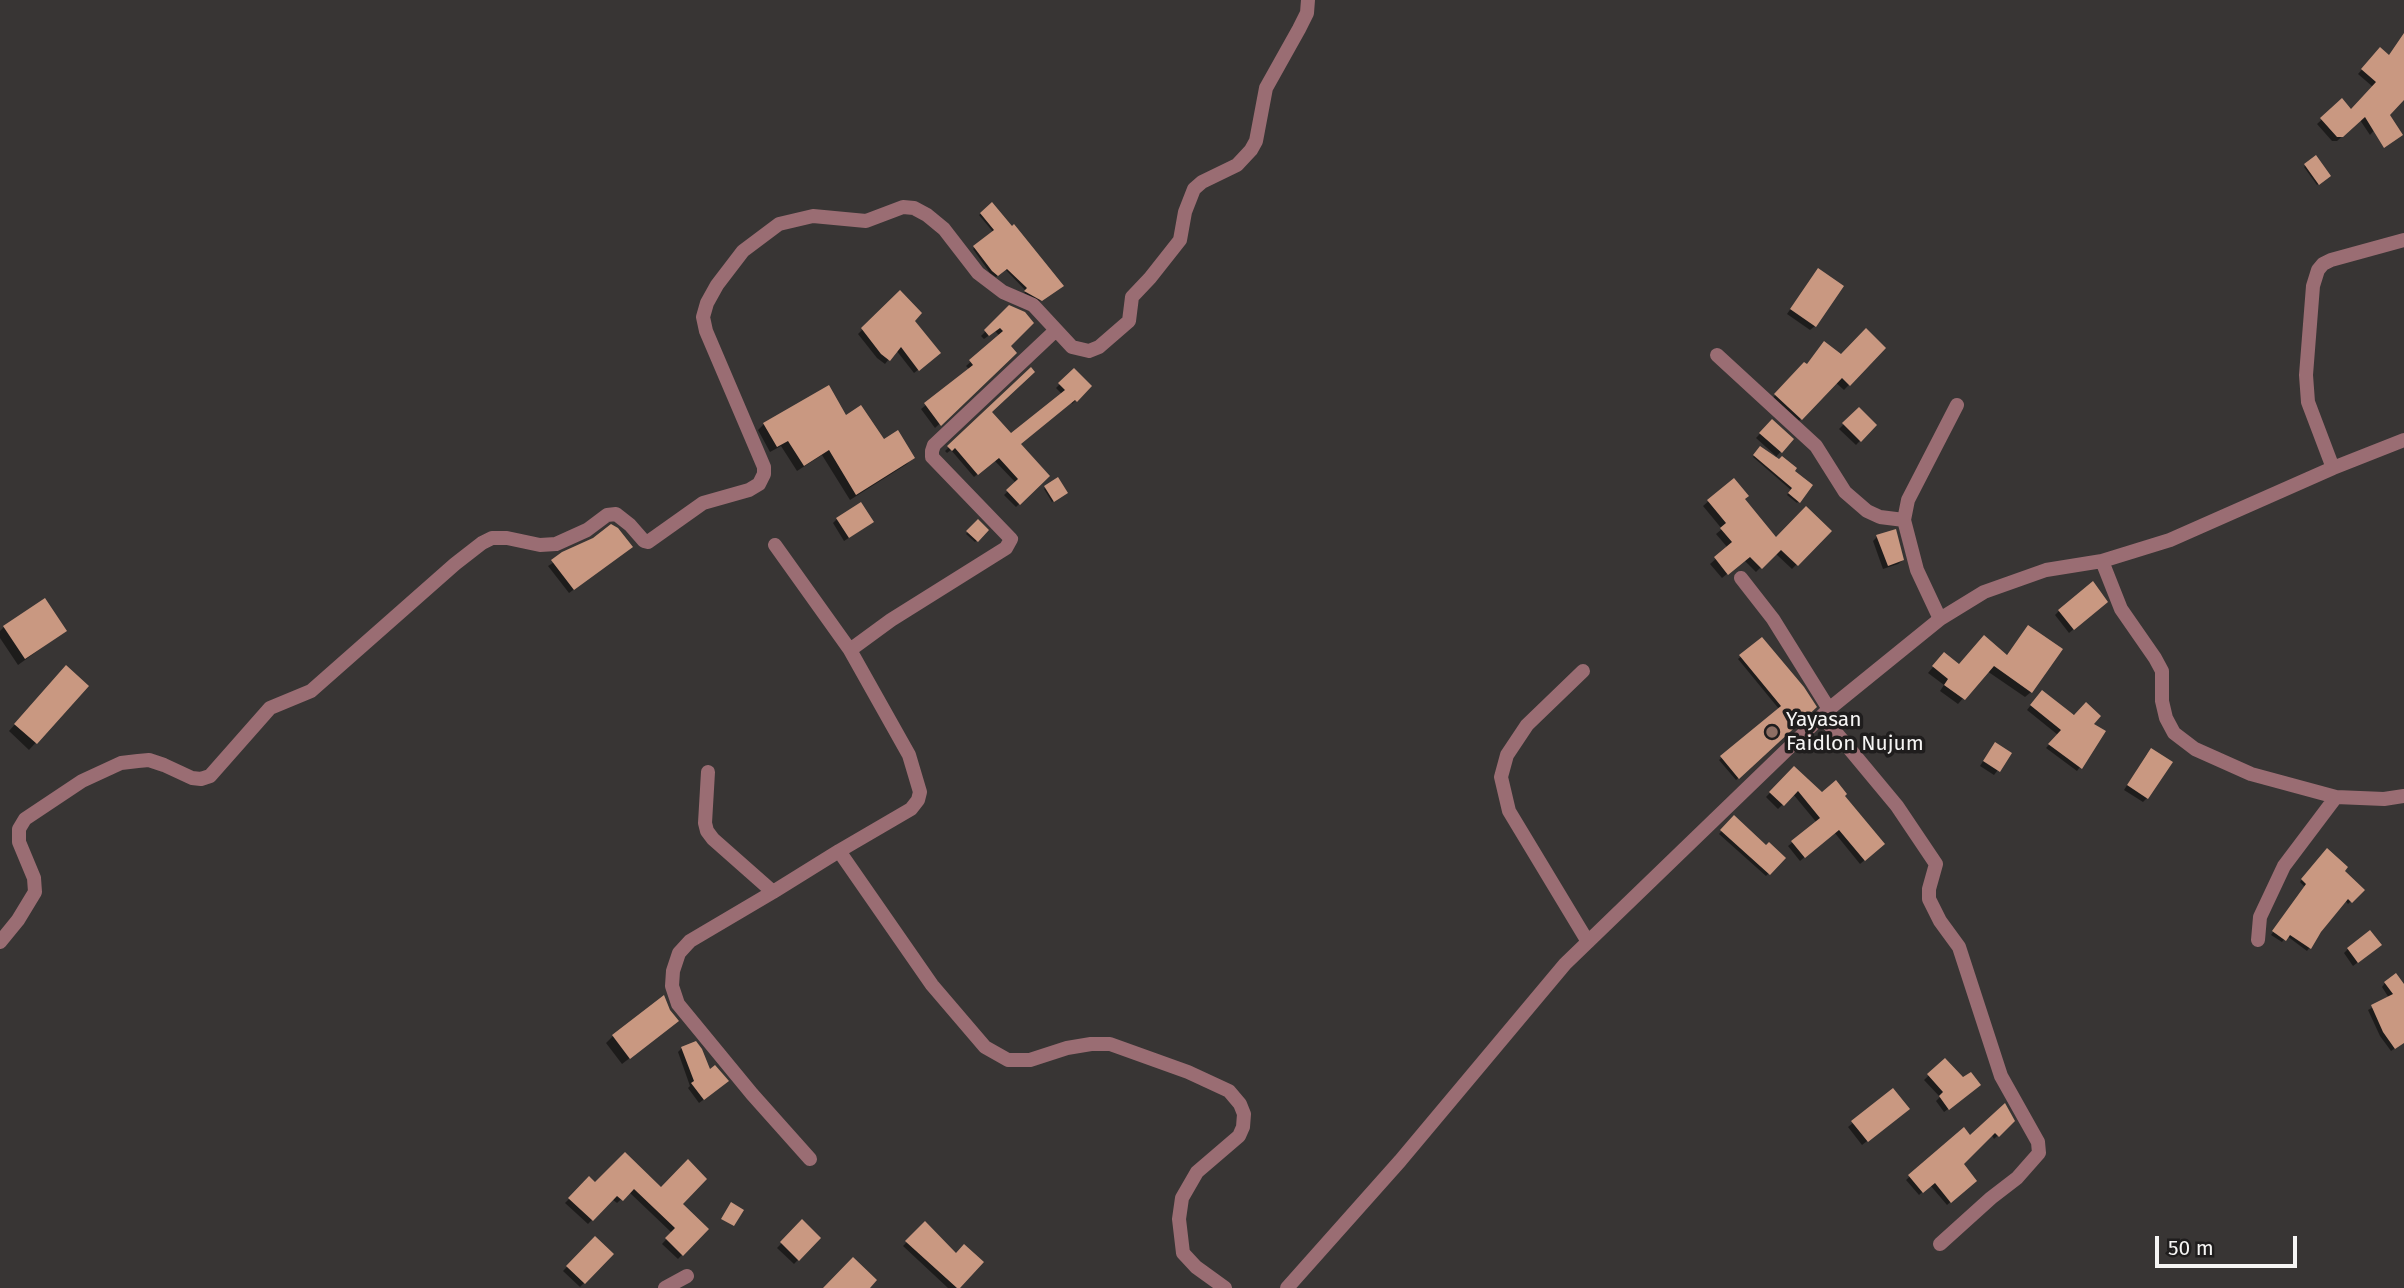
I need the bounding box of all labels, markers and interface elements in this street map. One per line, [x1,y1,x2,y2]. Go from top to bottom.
place label: Yayasan Faidlon Nujum [1786,707,1924,757]
marker: Yayasan Faidlon Nujum [1764,724,1780,740]
scale bar [2159,1222,2301,1266]
text: 50 m [2168,1235,2214,1261]

